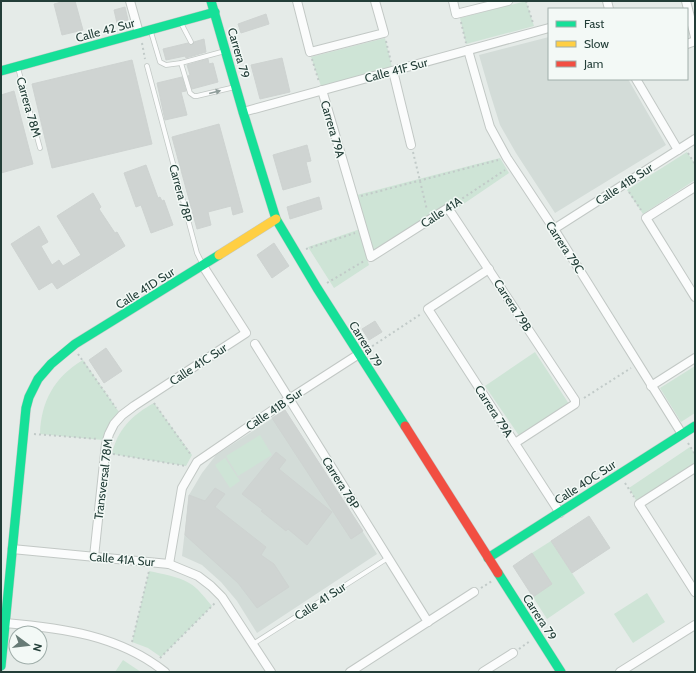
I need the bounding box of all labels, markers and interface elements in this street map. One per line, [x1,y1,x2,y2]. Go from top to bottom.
legend [548,8,688,80]
street label: Calle 42 Sur [74,15,136,45]
text: Fast [584,16,604,31]
street label: Carrera 79 [225,26,253,80]
text: Slow [584,36,609,51]
street label: Calle 41F Sur [363,54,429,86]
text: Jam [583,56,603,71]
street label: Carrera 78M [13,75,45,139]
one-way arrow [209,89,221,95]
street label: Carrera 79A [318,99,348,160]
street label: Calle 41B Sur [593,160,656,208]
street label: Carrera 78P [166,163,196,224]
street label: Calle 41A [418,193,465,231]
street label: Carrera 79C [543,218,587,276]
street label: Calle 41D Sur [113,264,178,312]
street label: Carrera 79B [491,276,535,334]
street label: Carrera 79 [346,318,386,370]
street label: Calle 41C Sur [166,340,230,388]
street label: Carrera 79A [472,382,517,440]
street label: Calle 41B Sur [243,384,305,433]
street label: Transversal 78M [91,437,115,520]
street label: Carrera 78P [319,454,363,512]
street label: Calle 40C Sur [552,457,619,507]
street label: Calle 41A Sur [89,549,156,569]
street label: Calle 41 Sur [292,579,349,623]
street label: Carrera 79 [520,591,560,643]
north arrow [8,625,48,665]
text: N [30,642,45,653]

